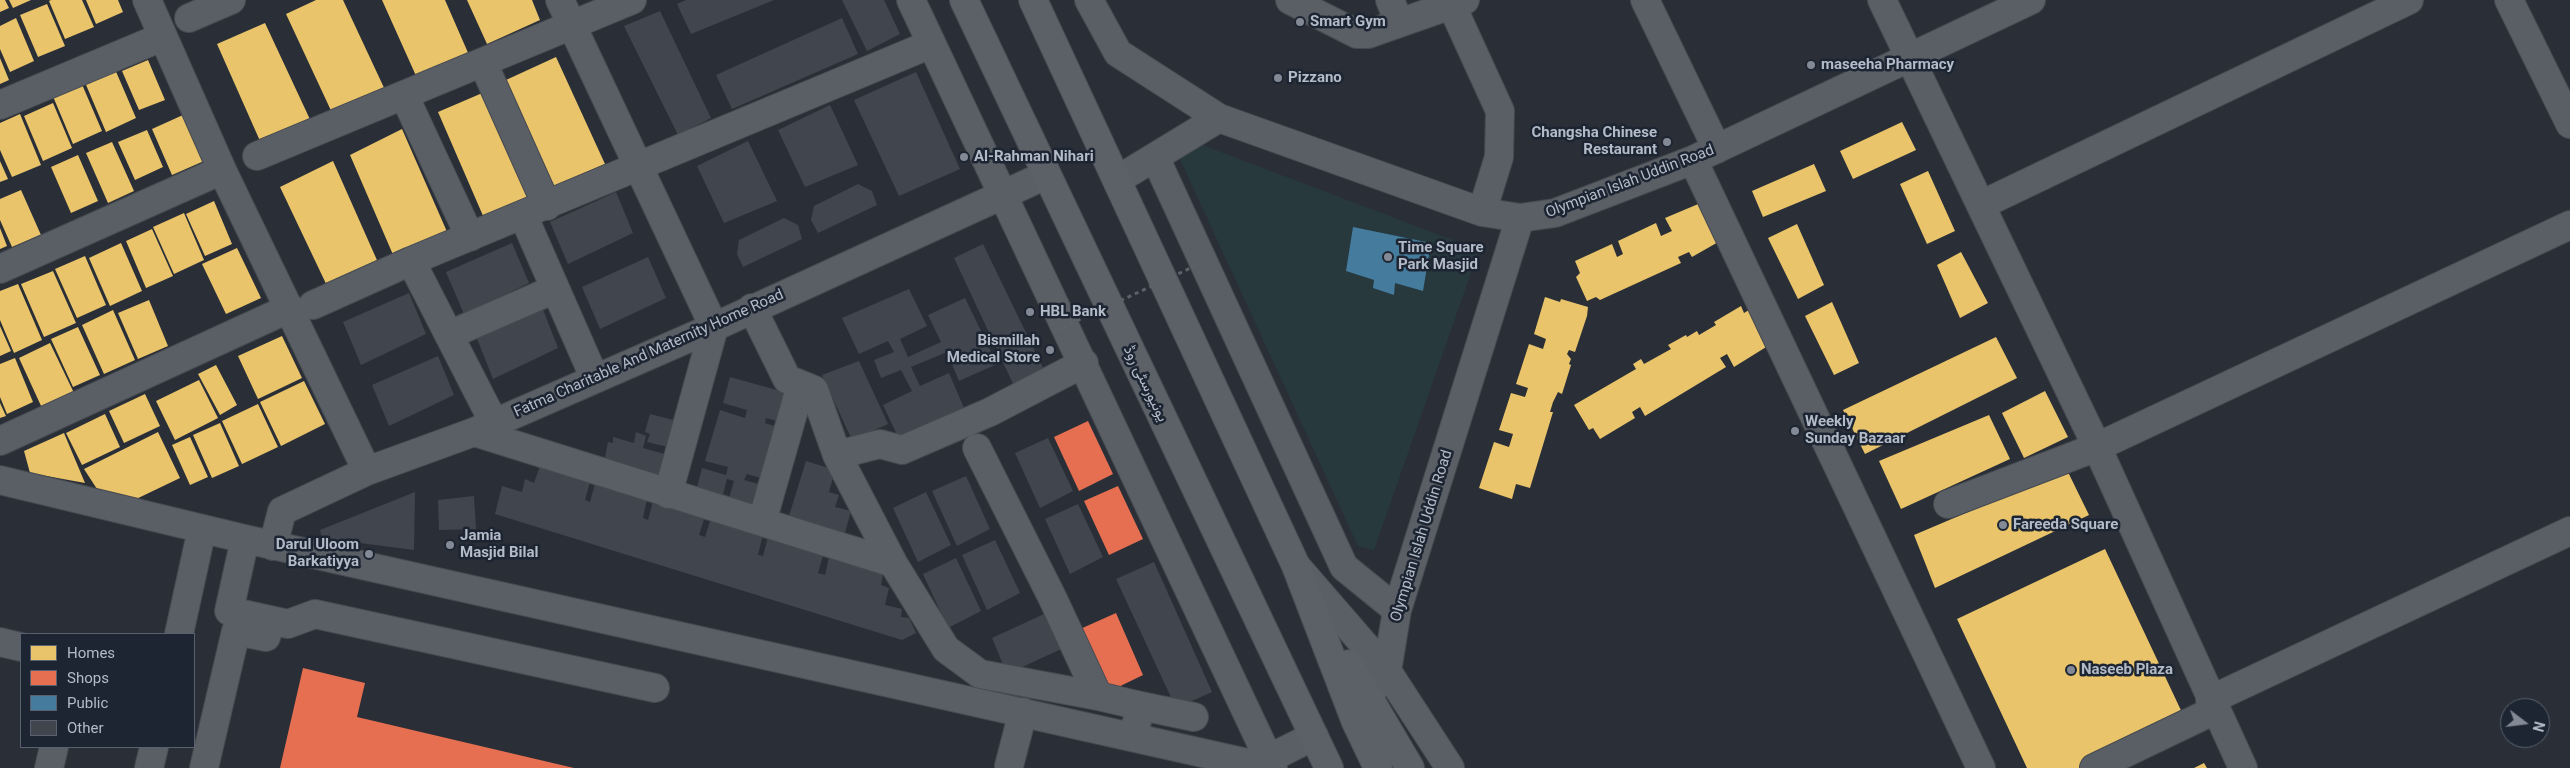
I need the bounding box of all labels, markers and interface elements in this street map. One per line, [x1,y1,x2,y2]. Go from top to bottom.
place label: Smart Gym [1310,13,1386,31]
marker: Smart Gym [1294,16,1306,28]
place label: maseeha Pharmacy [1821,56,1954,74]
marker: maseeha Pharmacy [1805,59,1817,71]
place label: Pizzano [1288,69,1342,87]
marker: Pizzano [1272,72,1284,84]
place label: Changsha Chinese Restaurant [1531,124,1657,159]
marker: Changsha Chinese Restaurant [1661,136,1673,148]
street label: Olympian Islah Uddin Road [1543,142,1717,222]
place label: Al-Rahman Nihari [974,148,1094,166]
marker: Al-Rahman Nihari [958,151,970,163]
place label: Time Square Park Masjid [1398,239,1484,274]
marker: Time Square Park Masjid [1382,251,1394,263]
street label: Fatma Charitable And Maternity Home Road [511,286,787,422]
place label: HBL Bank [1040,303,1106,321]
marker: HBL Bank [1024,306,1036,318]
place label: Bismillah Medical Store [947,332,1040,367]
street label: یونیورسٹی روڈ [1119,343,1171,425]
marker: Bismillah Medical Store [1044,344,1056,356]
place label: Weekly Sunday Bazaar [1805,413,1905,448]
marker: Weekly Sunday Bazaar [1789,425,1801,437]
street label: Olympian Islah Uddin Road [1387,448,1457,624]
place label: Fareeda Square [2013,516,2118,534]
marker: Fareeda Square [1997,519,2009,531]
place label: Jamia Masjid Bilal [460,527,538,562]
place label: Darul Uloom Barkatiyya [276,536,359,571]
marker: Jamia Masjid Bilal [444,539,456,551]
marker: Darul Uloom Barkatiyya [363,548,375,560]
legend [20,633,195,748]
text: Homes [67,644,115,662]
place label: Naseeb Plaza [2081,661,2173,679]
marker: Naseeb Plaza [2065,664,2077,676]
text: Shops [67,669,109,687]
text: Public [67,694,108,712]
north arrow [2500,698,2550,748]
text: Other [67,719,104,737]
text: N [2530,720,2548,733]

